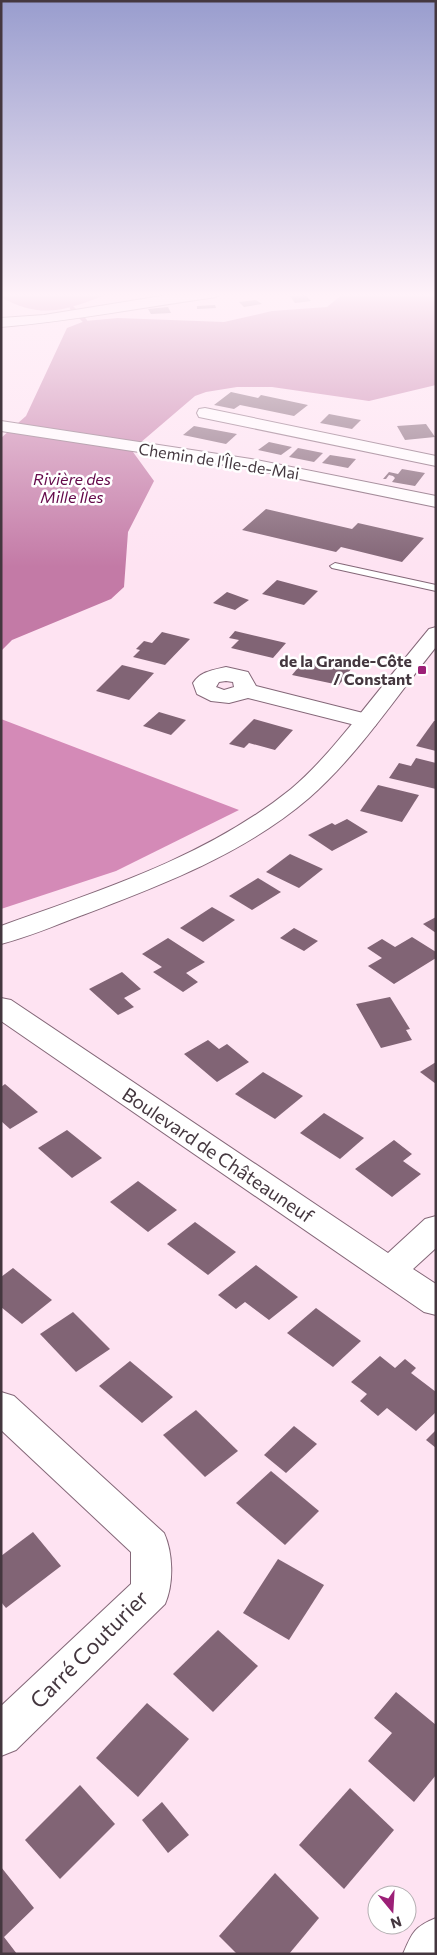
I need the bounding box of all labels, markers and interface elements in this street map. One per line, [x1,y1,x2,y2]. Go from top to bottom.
street label: Chemin de l'Île-de-Mai [137,438,301,483]
water label: Rivière des Mille Îles [33,469,111,506]
place label: de la Grande-Côte / Constant [279,651,412,688]
marker: de la Grande-Côte / Constant [416,664,428,676]
street label: Boulevard de Châteauneuf [118,1082,319,1228]
street label: Carré Couturier [24,1584,154,1713]
north arrow [367,1885,417,1935]
text: N [389,1913,404,1933]

